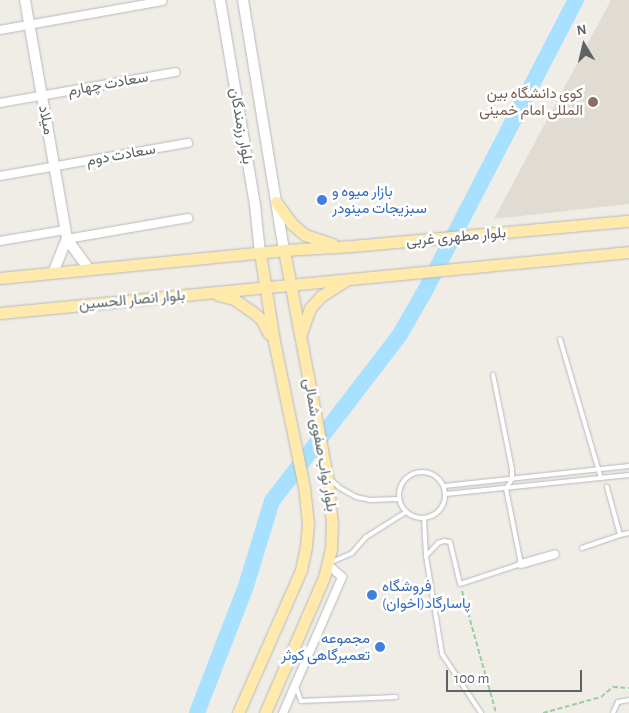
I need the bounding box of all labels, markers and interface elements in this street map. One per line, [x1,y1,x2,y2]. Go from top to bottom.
north arrow [559,20,609,70]
text: N [576,23,588,38]
street label: سعادت چهارم [66,68,150,100]
place label: کوی دانشگاه بین المللی امام خمینی [479,84,583,119]
street label: بلوار رزمندگان [225,86,257,166]
marker: کوی دانشگاه بین المللی امام خمینی [587,96,599,108]
street label: میلاد [35,104,57,136]
street label: سعادت دوم [85,140,157,170]
place label: بازار میوه و سبزیجات مینودر [332,182,427,217]
marker: بازار میوه و سبزیجات مینودر [316,194,328,206]
street label: بلوار مطهری غربی [405,224,507,250]
street label: بلوار انصار الحسین [78,286,186,314]
street label: بلوار نواب صفوی شمالی [299,377,341,513]
place label: فروشگاه پاسارگاد(اخوان) [382,577,471,612]
marker: فروشگاه پاسارگاد(اخوان) [366,589,378,601]
place label: مجموعه تعمیرگاهی کوثر [281,629,370,664]
marker: مجموعه تعمیرگاهی کوثر [374,641,386,653]
scale bar [449,660,585,692]
text: 100 m [454,671,489,686]

